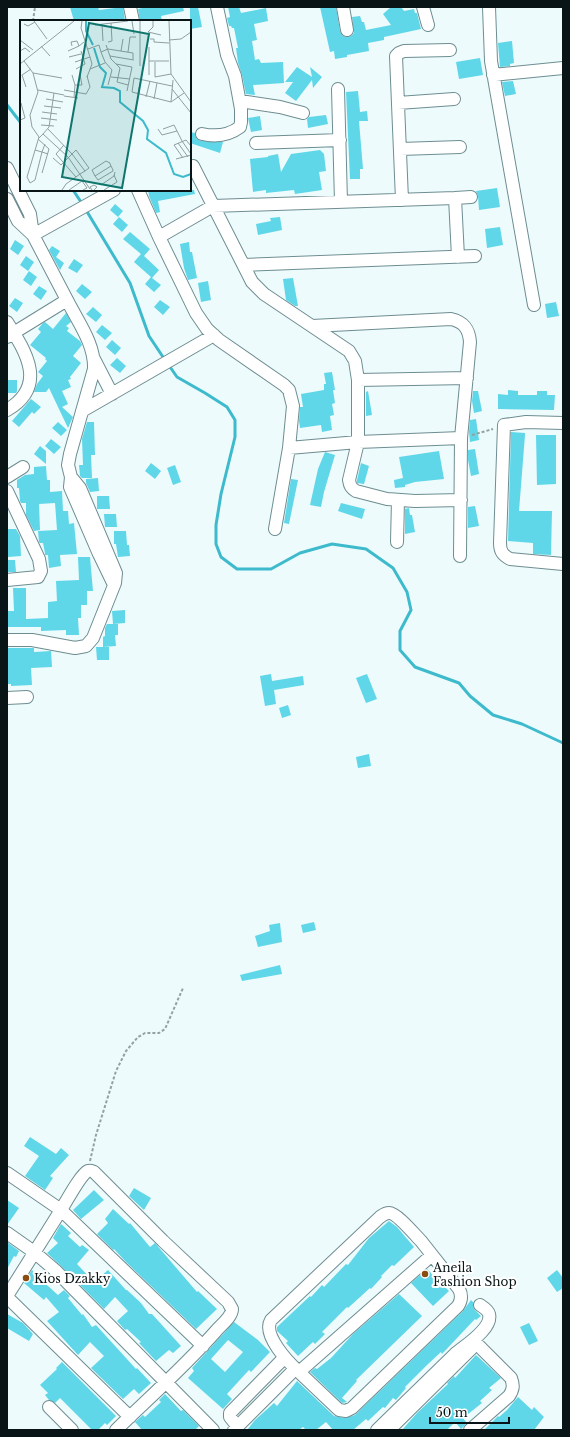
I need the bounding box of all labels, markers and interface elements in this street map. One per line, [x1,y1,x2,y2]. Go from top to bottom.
inset map [20,20,191,191]
place label: Aneila Fashion Shop [432,1260,517,1289]
marker: Aneila Fashion Shop [420,1269,430,1279]
place label: Kios Dzakky [34,1271,111,1286]
marker: Kios Dzakky [21,1273,31,1283]
scale bar [430,1399,509,1425]
text: 50 m [436,1405,468,1420]

